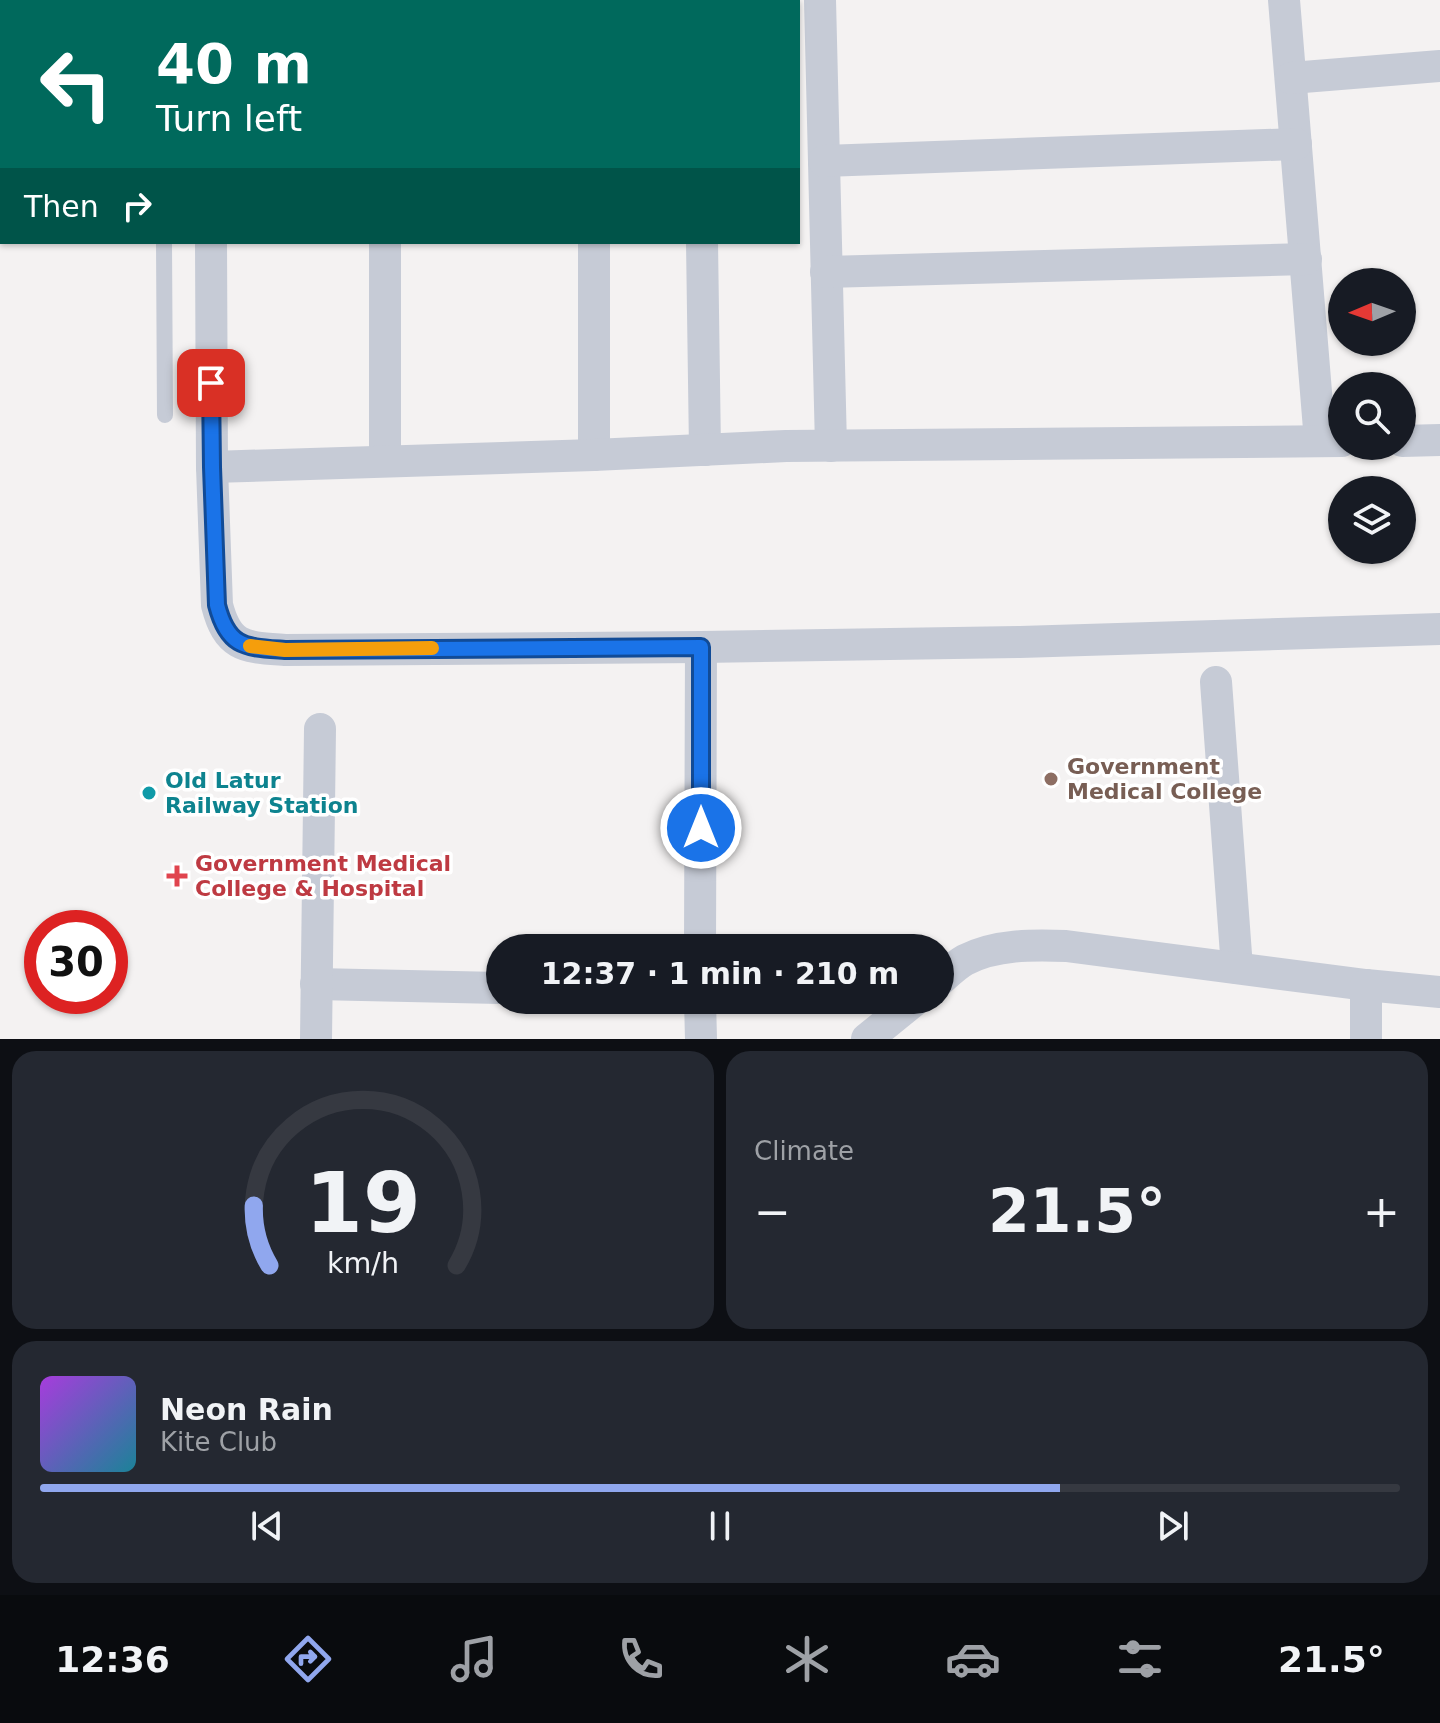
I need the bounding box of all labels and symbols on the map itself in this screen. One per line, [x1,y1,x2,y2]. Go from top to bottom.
north arrow [1328,268,1416,356]
pin [177,349,245,417]
place label: Government Medical College [1067,754,1262,804]
place label: Old Latur Railway Station [165,768,358,818]
marker: Government Medical College [1042,770,1060,788]
marker: Old Latur Railway Station [140,784,158,802]
position arrow [659,786,743,870]
place label: Government Medical College & Hospital [195,851,451,901]
marker: Government Medical College & Hospital [166,865,188,887]
speed limit sign: 30 [24,910,128,1014]

